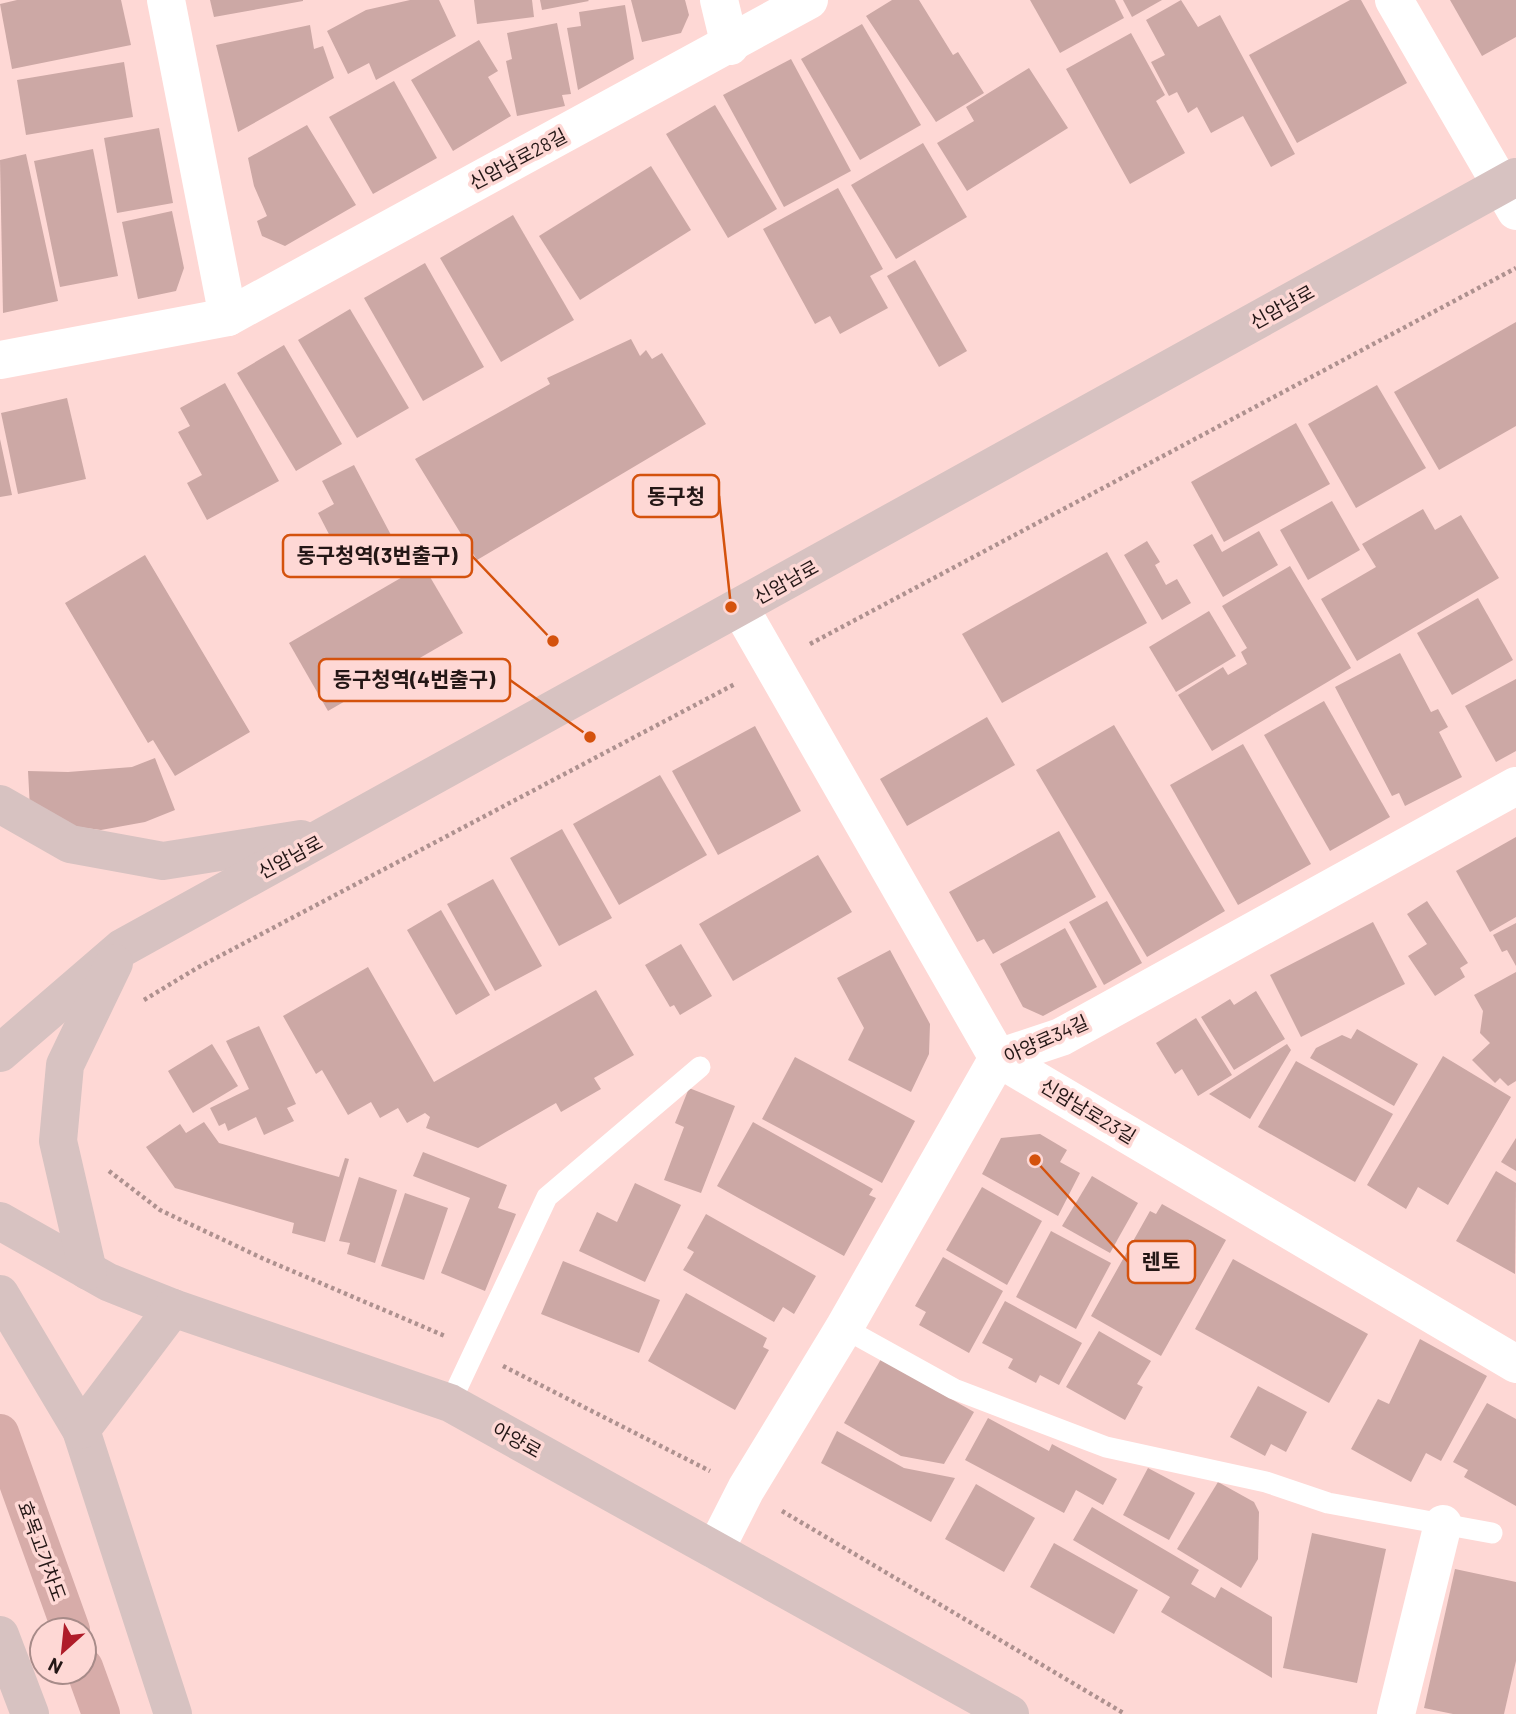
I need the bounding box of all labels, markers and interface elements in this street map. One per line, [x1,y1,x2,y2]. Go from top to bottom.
street label: 신암남로28길 [465,123,571,194]
street label: 신암남로 [1246,280,1318,334]
callout: 동구청 [633,475,719,517]
text: 동구청 [647,483,705,508]
callout: 동구청역(3번출구) [283,535,472,577]
text: 동구청역(3번출구) [296,542,458,567]
street label: 신암남로 [750,555,822,609]
callout: 동구청역(4번출구) [319,659,510,701]
text: 동구청역(4번출구) [333,666,496,691]
street label: 신암남로 [253,830,326,883]
street label: 아양로34길 [1000,1010,1092,1067]
street label: 신암남로23길 [1036,1073,1140,1148]
callout: 렌토 [1128,1241,1195,1283]
text: 렌토 [1142,1248,1180,1273]
street label: 아양로 [489,1417,546,1462]
street label: 효목고가차도 [14,1498,71,1604]
north arrow [28,1616,98,1686]
text: N [44,1653,66,1680]

